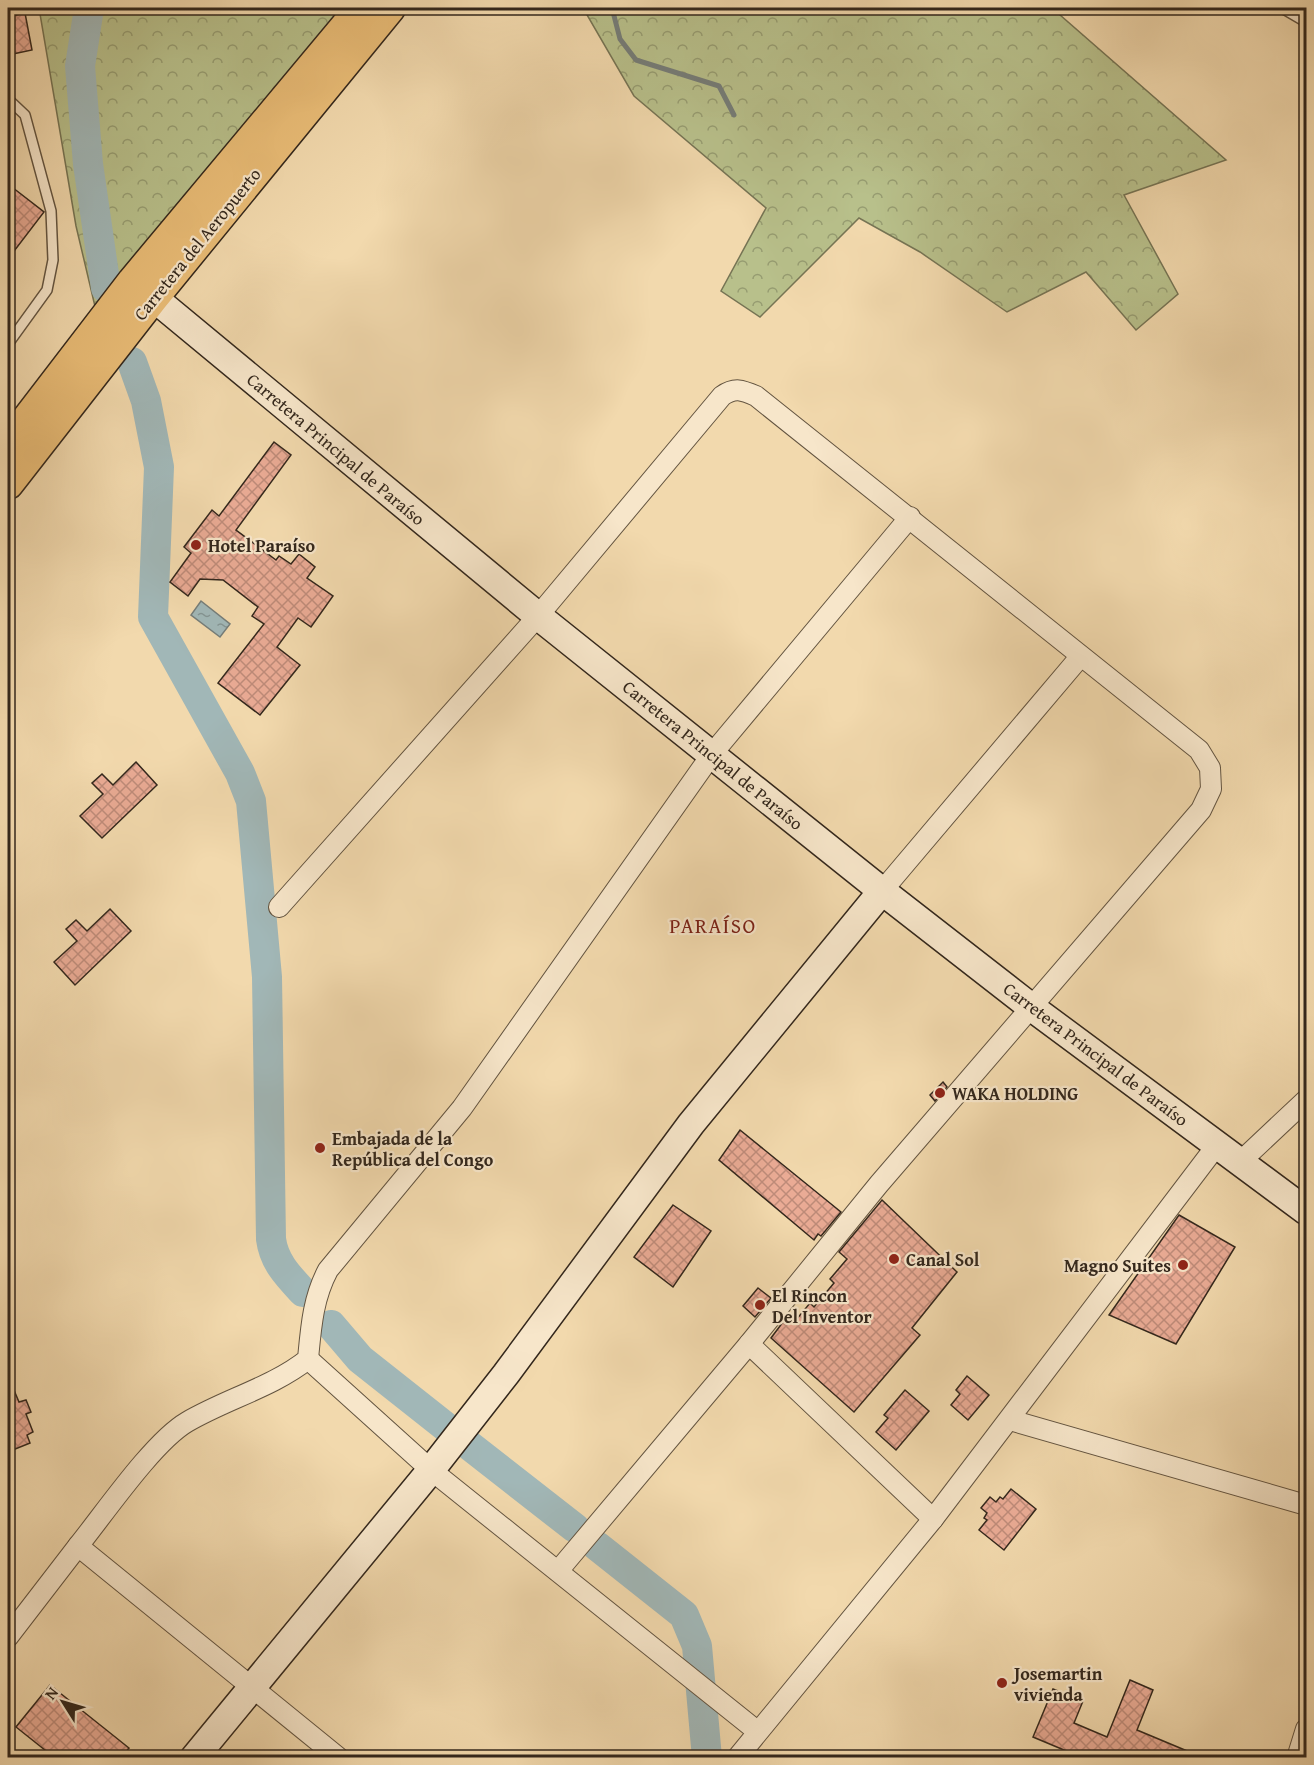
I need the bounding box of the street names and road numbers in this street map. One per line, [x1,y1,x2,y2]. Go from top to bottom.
street label: Carretera del Aeropuerto [127,162,267,326]
street label: Carretera Principal de Paraíso [241,366,431,532]
street label: Carretera Principal de Paraíso [617,673,809,837]
street label: Carretera Principal de Paraíso [998,975,1194,1133]

